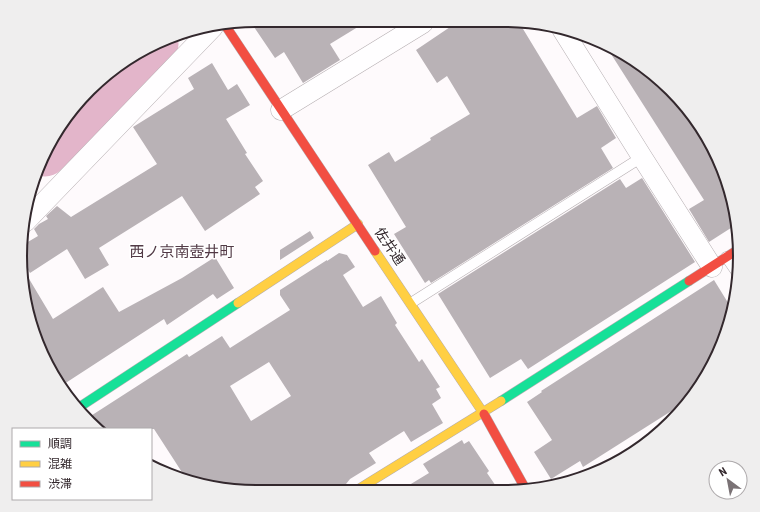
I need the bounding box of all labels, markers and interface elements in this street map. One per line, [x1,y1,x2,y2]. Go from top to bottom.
street label: 佐井通 [372,224,408,268]
district label: 西ノ京南壺井町 [129,243,235,261]
legend [12,428,152,500]
text: 順調 [48,437,72,451]
text: 混雑 [48,457,72,471]
north arrow [708,460,748,500]
text: N [717,465,729,479]
text: 渋滞 [48,477,72,491]

